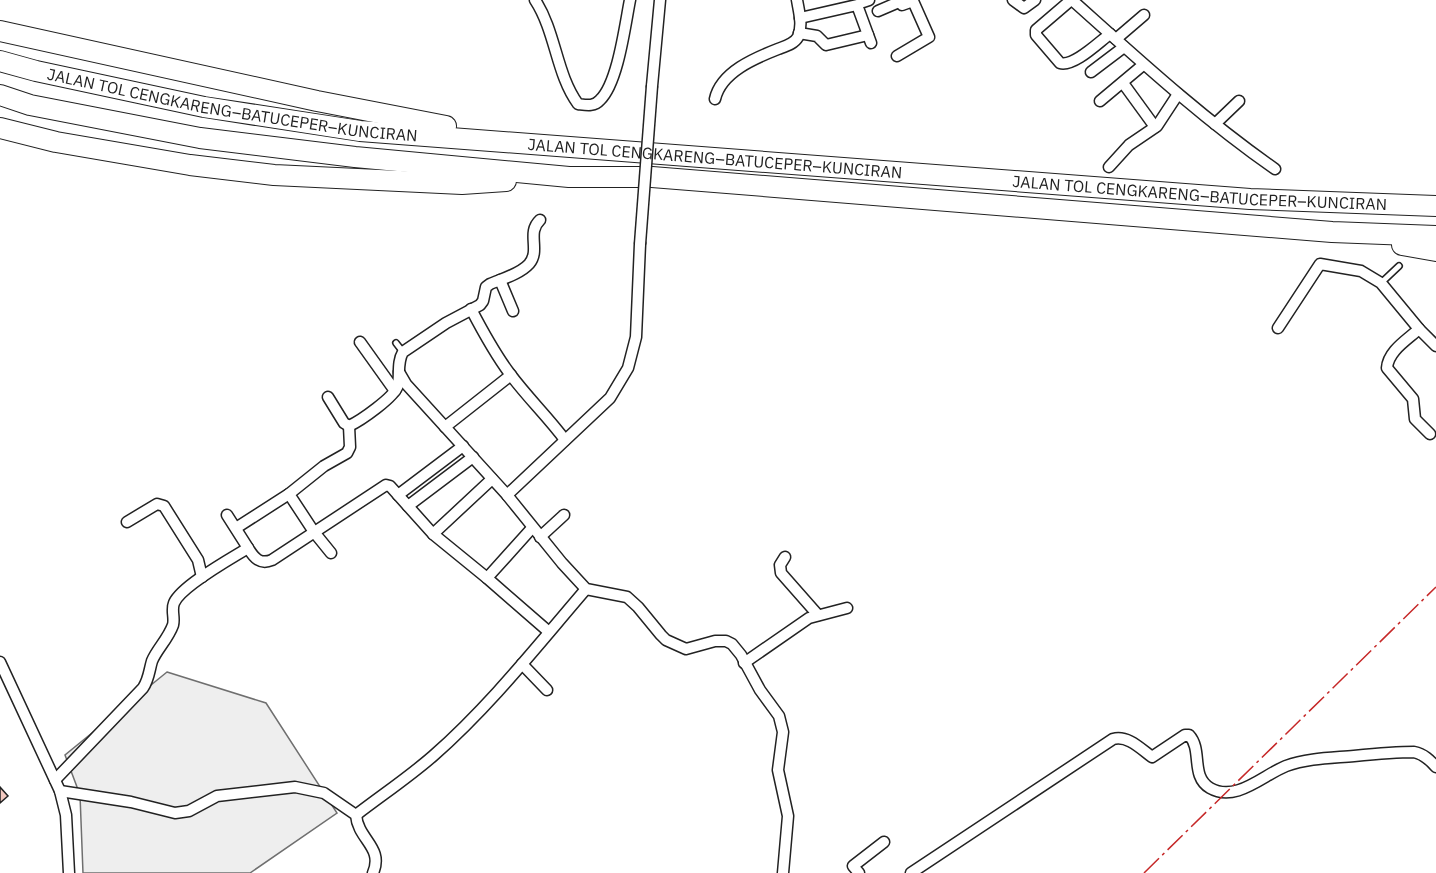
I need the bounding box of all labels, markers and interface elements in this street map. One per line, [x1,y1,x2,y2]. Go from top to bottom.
street label: JALAN TOL CENGKARENG–BATUCEPER–KUNCIRAN [46,64,418,145]
street label: JALAN TOL CENGKARENG–BATUCEPER–KUNCIRAN [527,134,903,182]
street label: JALAN TOL CENGKARENG–BATUCEPER–KUNCIRAN [1012,171,1387,214]

